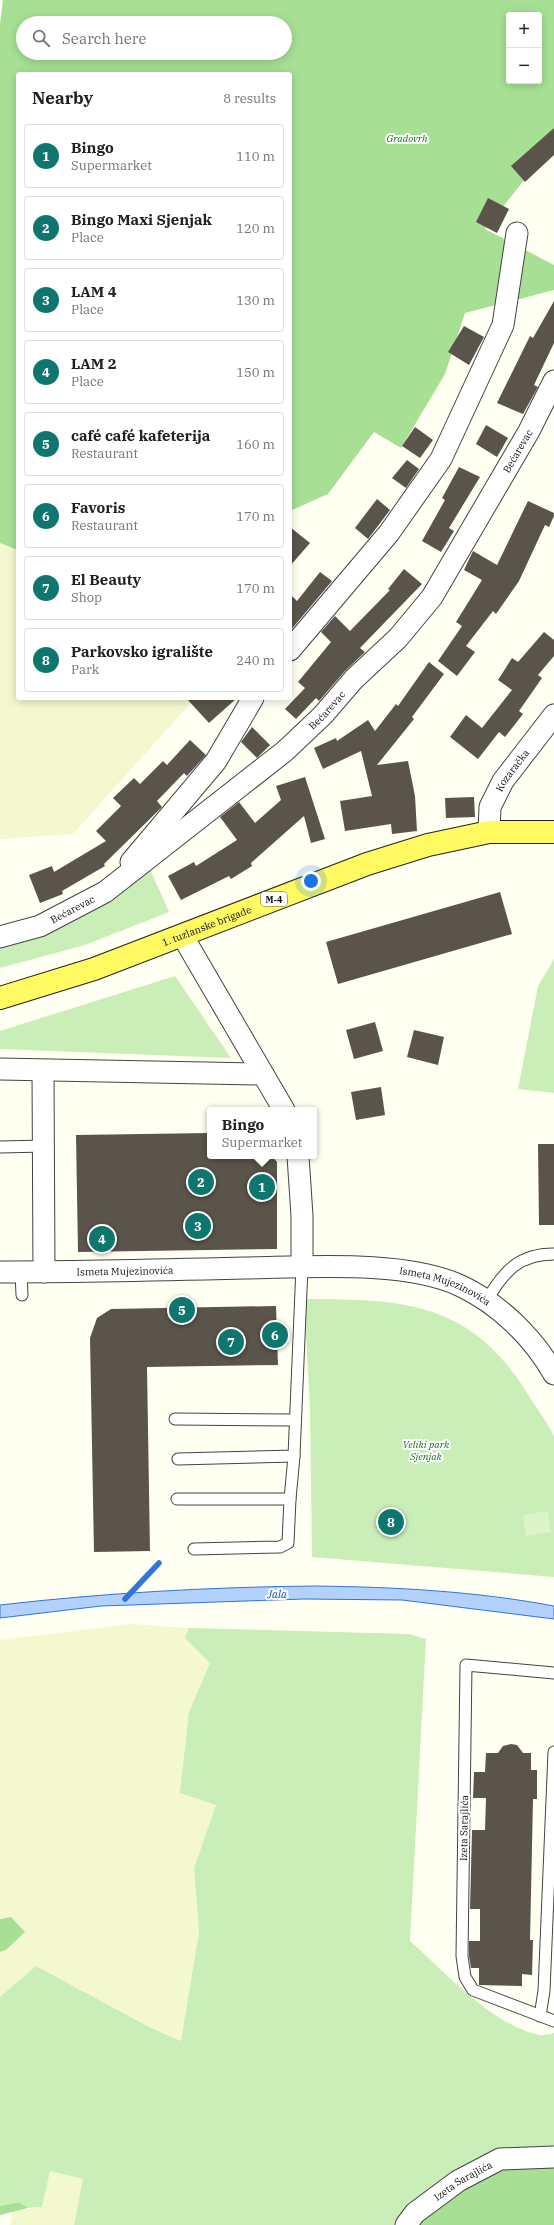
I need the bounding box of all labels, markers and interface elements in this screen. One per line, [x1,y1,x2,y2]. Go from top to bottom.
map controls [506,12,542,84]
button: + [506,12,542,48]
search box [16,16,292,60]
icon: search [30,27,52,49]
text: Search here [62,29,147,48]
button: − [506,48,542,84]
text: Nearby [32,87,93,109]
text: 8 results [223,90,276,107]
park label: Gradovrh [386,132,428,145]
text: Bingo [71,138,114,157]
text: 1 [42,148,50,165]
text: 110 m [236,148,275,165]
text: Supermarket [71,157,152,174]
text: Bingo Maxi Sjenjak [71,210,212,229]
text: 2 [42,220,50,237]
text: 120 m [236,220,275,237]
text: Place [71,229,104,246]
text: LAM 4 [71,282,117,301]
text: 3 [42,292,50,309]
text: 130 m [236,292,275,309]
text: Place [71,301,104,318]
text: LAM 2 [71,354,117,373]
text: 4 [42,364,50,381]
text: 150 m [236,364,275,381]
text: Place [71,373,104,390]
text: café café kafeterija [71,426,210,445]
street label: Bećarevac [500,427,535,475]
text: 5 [42,436,50,453]
text: 160 m [236,436,275,453]
text: Restaurant [71,445,138,462]
text: Favoris [71,498,125,517]
text: 6 [42,508,50,525]
text: 170 m [236,508,275,525]
text: Restaurant [71,517,138,534]
text: El Beauty [71,570,141,589]
text: 7 [42,580,50,597]
text: 170 m [236,580,275,597]
text: Shop [71,589,102,606]
text: Parkovsko igralište [71,642,213,661]
text: 8 [42,652,50,669]
text: 240 m [236,652,275,669]
text: Park [71,661,99,678]
street label: Bećarevac [305,688,348,732]
street label: Kozaračka [492,746,532,794]
your location [301,871,321,891]
street label: Bećarevac [48,892,97,926]
road number: M-4 [261,892,287,906]
street label: 1. tuzlanske brigade [160,903,253,949]
popup [207,1107,317,1159]
text: Bingo [222,1115,264,1134]
text: Supermarket [222,1134,302,1151]
pin: 2 [188,1167,214,1197]
pin: 1 [249,1172,275,1202]
pin: 3 [185,1211,211,1241]
pin: 4 [89,1224,115,1254]
street label: Ismeta Mujezinovića [76,1263,174,1278]
street label: Ismeta Mujezinovića [399,1264,494,1308]
pin: 5 [169,1295,195,1325]
pin: 6 [262,1320,288,1350]
pin: 7 [218,1327,244,1357]
park label: Veliki park Sjenjak [403,1438,450,1463]
pin: 8 [378,1507,404,1537]
water label: Jala [266,1587,287,1601]
street label: Izeta Sarajlića [457,1794,471,1861]
street label: Izeta Sarajlića [431,2158,495,2203]

